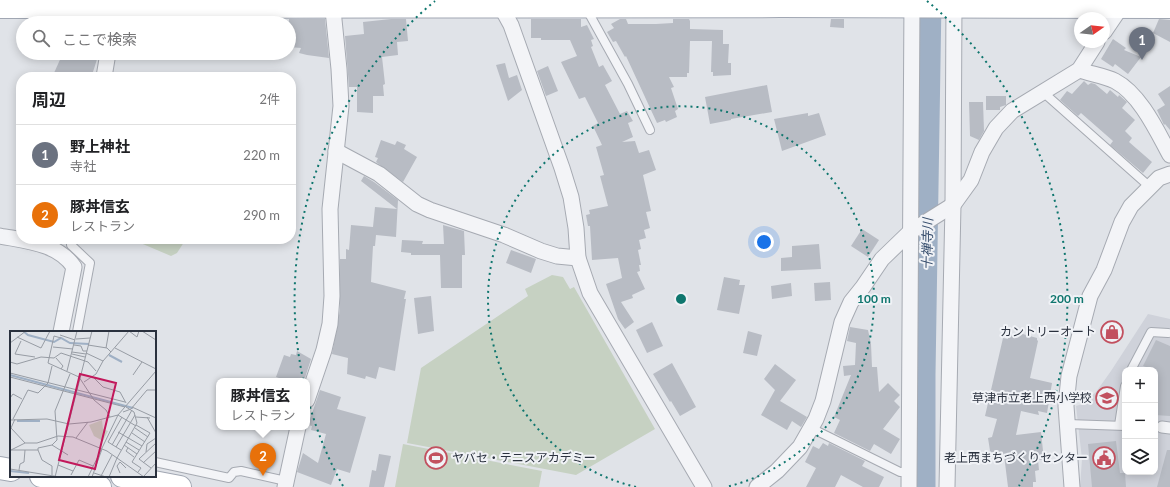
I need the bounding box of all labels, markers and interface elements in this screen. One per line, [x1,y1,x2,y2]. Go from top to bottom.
north arrow [1074,12,1110,48]
search box [16,16,296,60]
icon: search [30,27,52,49]
pin: 1 [1129,27,1155,60]
text: ここで検索 [62,30,137,48]
text: 周辺 [32,89,66,110]
text: 2件 [259,91,280,107]
text: 野上神社 [70,137,130,155]
text: 1 [41,147,49,163]
text: 220 m [243,147,280,163]
text: 寺社 [70,158,96,174]
text: 豚丼信玄 [70,197,130,215]
text: 2 [41,207,49,223]
text: 290 m [243,207,280,223]
water label: 十禅寺川 [919,216,935,270]
text: レストラン [70,218,135,234]
your location [754,232,774,252]
text: 100 m [857,291,891,306]
text: 200 m [1050,291,1084,306]
centre of rings [674,292,688,306]
shop icon: カントリーオート [1099,319,1125,345]
place label: カントリーオート [1000,324,1096,339]
inset map [10,331,156,477]
map controls [1122,367,1158,475]
button: + [1122,367,1158,403]
popup [216,378,310,430]
school or university icon: 草津市立老上西小学校 [1094,385,1120,411]
text: 豚丼信玄 [230,386,291,404]
place label: 草津市立老上西小学校 [972,390,1092,405]
button: − [1122,403,1158,439]
text: レストラン [230,407,296,423]
button: layers [1122,439,1158,475]
pin: 2 [250,443,276,476]
sports icon: ヤバセ・テニスアカデミー [423,445,449,471]
public building icon: 老上西まちづくりセンター [1091,445,1117,471]
place label: ヤバセ・テニスアカデミー [452,450,596,465]
place label: 老上西まちづくりセンター [944,450,1088,465]

